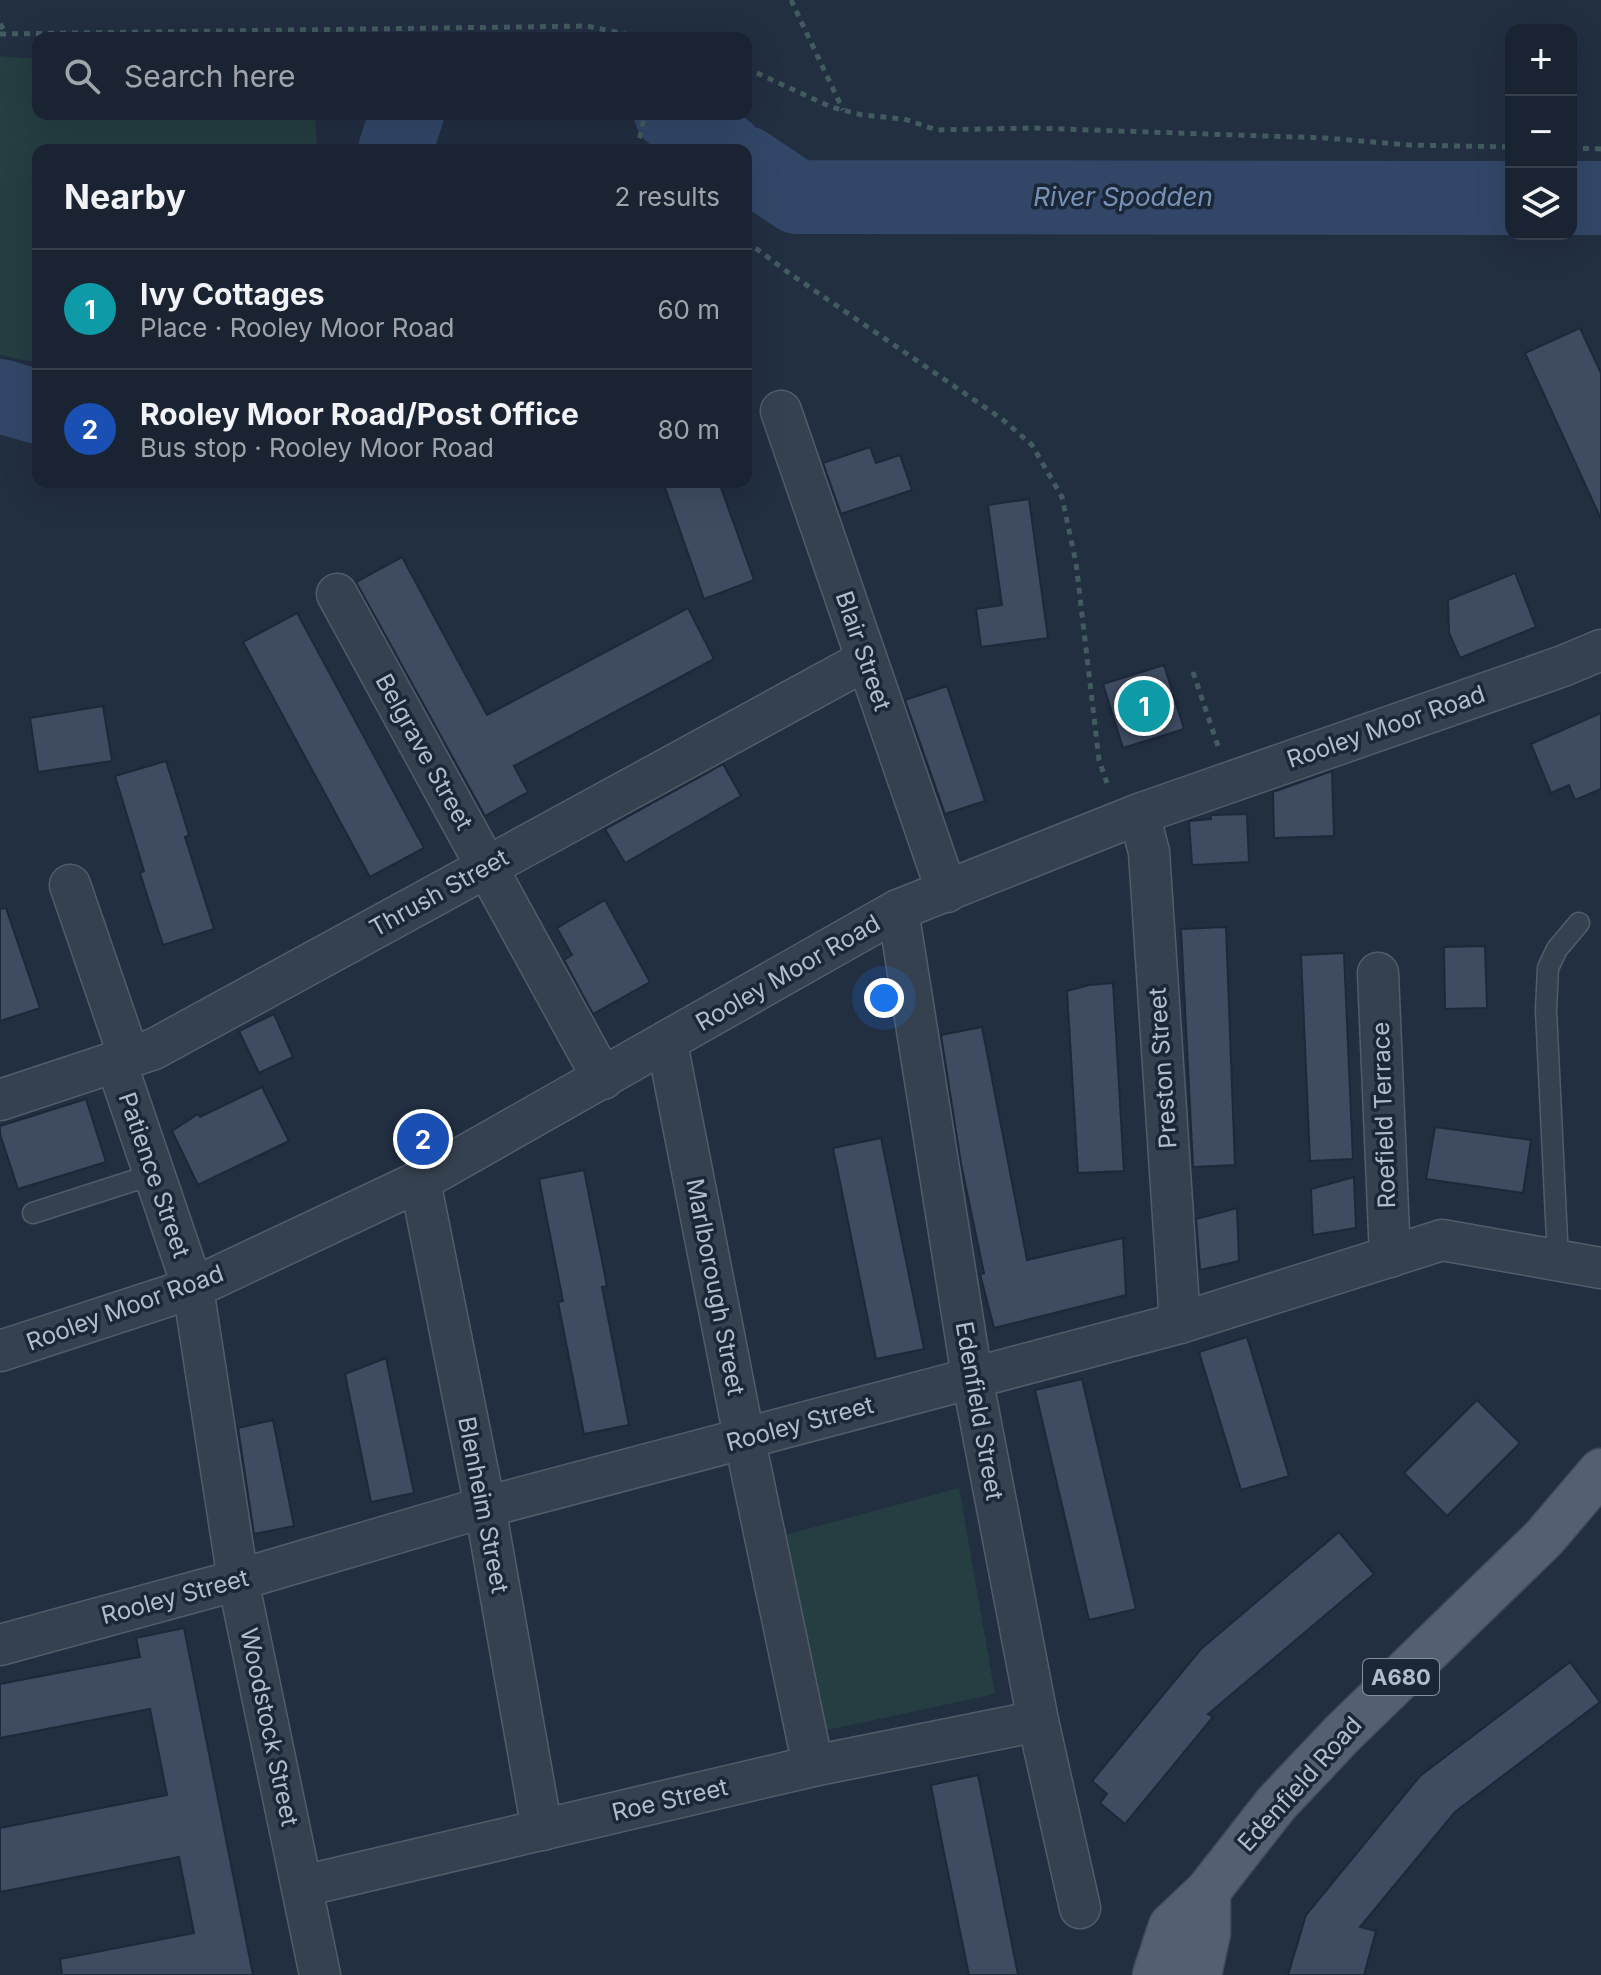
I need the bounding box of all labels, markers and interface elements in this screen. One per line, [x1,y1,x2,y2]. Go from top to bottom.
map controls [1505,24,1577,240]
button: + [1505,24,1577,96]
search box [32,32,752,120]
icon: search [60,54,104,98]
text: Search here [124,58,296,94]
button: − [1505,96,1577,168]
button: layers [1505,168,1577,240]
text: Nearby [64,176,186,217]
text: 2 results [615,181,720,212]
water label: River Spodden [1033,181,1213,212]
text: Ivy Cottages [140,276,325,312]
text: 1 [84,294,96,325]
text: 60 m [657,294,720,325]
text: Place · Rooley Moor Road [140,312,455,343]
text: Rooley Moor Road/Post Office [140,396,579,432]
text: 2 [82,414,98,445]
text: 80 m [657,414,720,445]
text: Bus stop · Rooley Moor Road [140,432,494,463]
street label: Blair Street [830,587,897,714]
street label: Belgrave Street [370,669,479,835]
pin: 1 [1118,676,1170,736]
street label: Rooley Moor Road [1283,679,1489,774]
street label: Thrush Street [364,842,513,943]
street label: Rooley Moor Road [691,908,885,1037]
your location [864,978,904,1018]
street label: Preston Street [1142,986,1183,1149]
street label: Roefield Terrace [1366,1021,1401,1209]
street label: Patience Street [113,1088,196,1261]
pin: 2 [397,1109,449,1169]
street label: Marlborough Street [680,1176,751,1398]
street label: Rooley Moor Road [22,1258,227,1357]
street label: Edenfield Street [950,1319,1010,1503]
street label: Rooley Street [723,1390,877,1457]
street label: Blenheim Street [452,1414,515,1596]
street label: Rooley Street [98,1563,252,1630]
street label: Woodstock Street [234,1625,305,1829]
road number: A680 [1363,1659,1439,1695]
street label: Edenfield Road [1232,1710,1368,1857]
street label: Roe Street [609,1772,731,1827]

